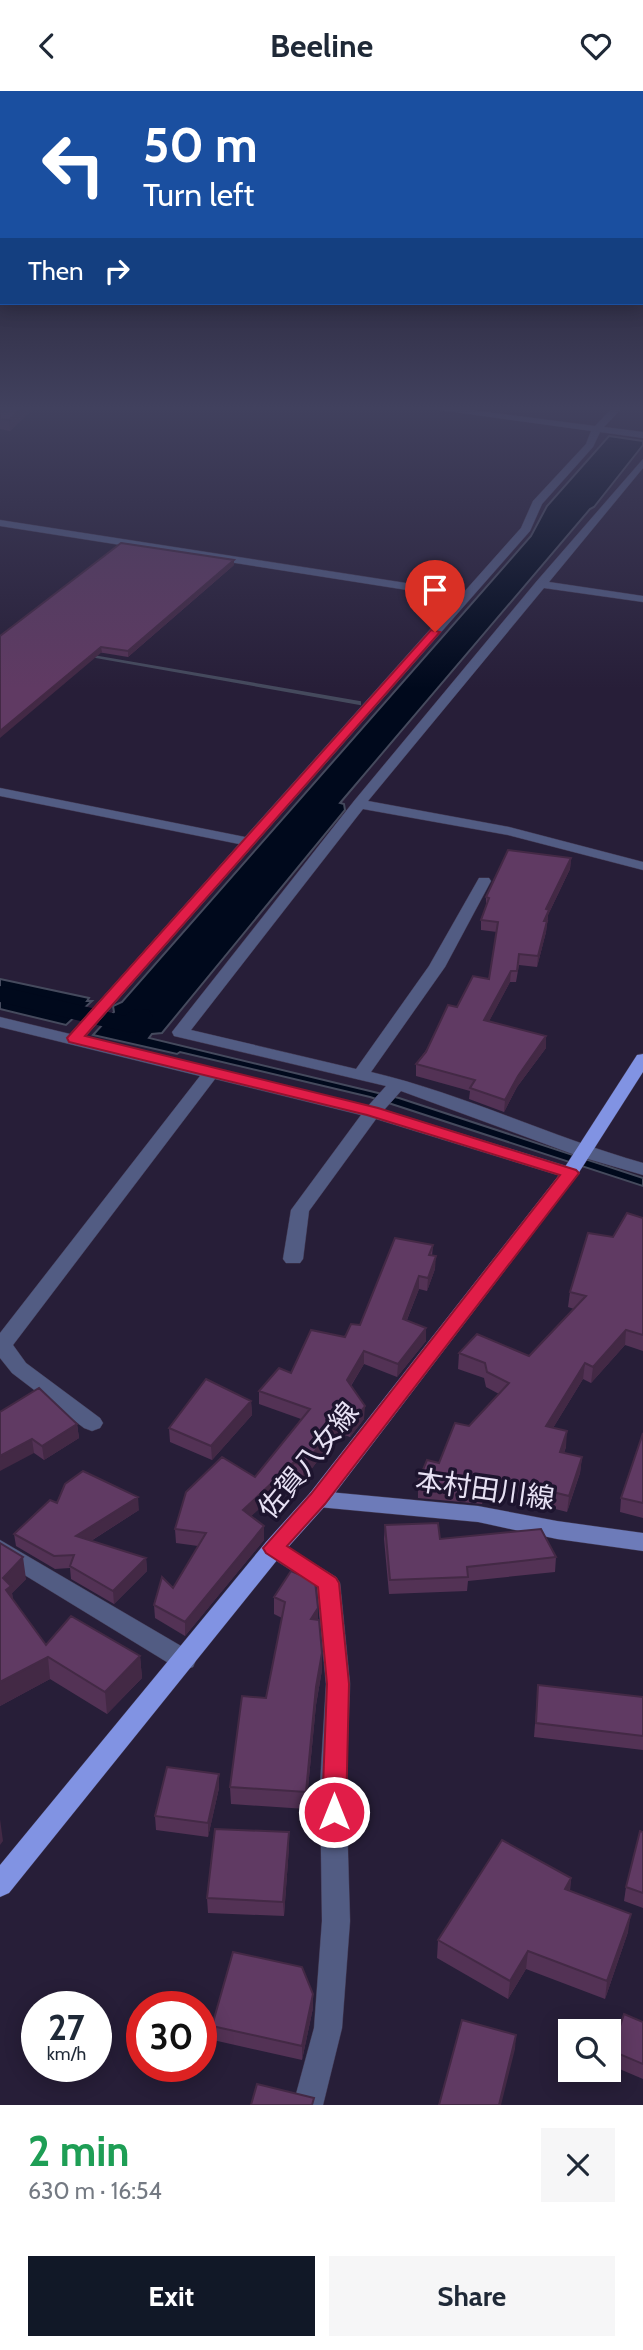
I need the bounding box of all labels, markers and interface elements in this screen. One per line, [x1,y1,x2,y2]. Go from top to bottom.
text: Beeline [270,26,373,65]
icon: back [28,27,66,65]
icon: heart [577,27,615,65]
text: 50 m [143,115,258,174]
icon: left [28,119,119,210]
text: Turn left [143,175,254,214]
icon: right [98,252,136,290]
text: Then [28,255,84,287]
pin [405,560,465,632]
icon: arrive [416,571,454,609]
street label: 佐賀八女線 [251,1395,365,1525]
street label: 本村田川線 [413,1462,557,1516]
position arrow [297,1775,371,1849]
speed limit sign: 30 [126,1991,217,2082]
text: 27 [48,2006,85,2049]
map controls [558,2019,621,2082]
button: search [558,2019,621,2082]
text: km/h [47,2043,86,2065]
text: 2 min [28,2125,129,2177]
button: close [541,2128,615,2202]
text: 630 m · 16:54 [28,2177,162,2205]
button: Exit [28,2256,315,2336]
button: Share [329,2256,615,2336]

